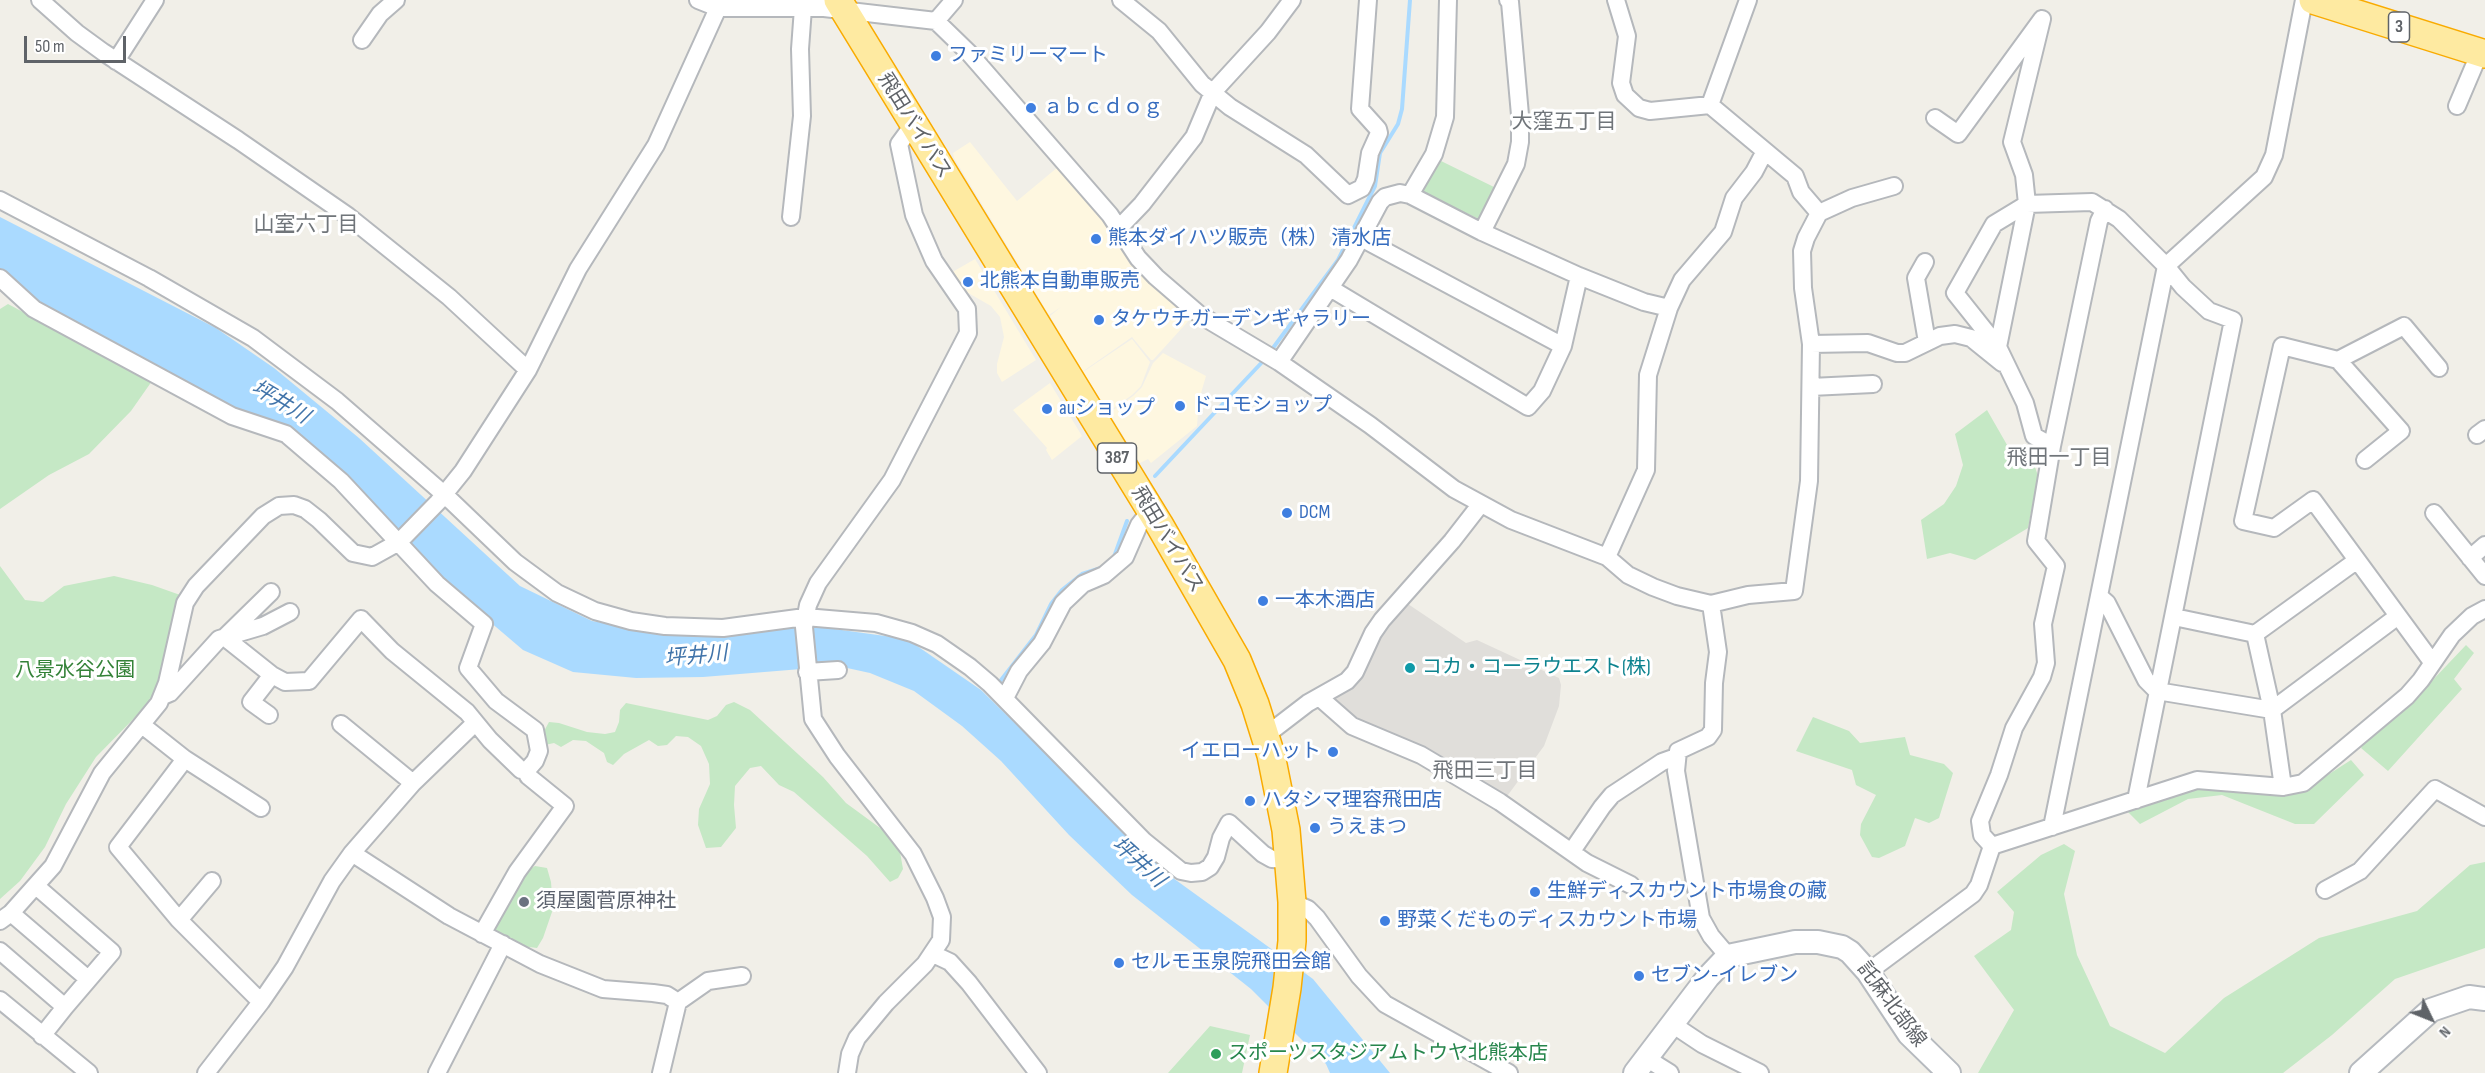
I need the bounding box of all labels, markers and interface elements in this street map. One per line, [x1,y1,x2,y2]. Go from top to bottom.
road number: 3 [2388,12,2410,42]
scale bar [27,24,129,62]
text: 50 m [35,36,65,57]
place label: ファミリーマート [948,44,1108,68]
marker: ファミリーマート [929,49,943,63]
street label: 飛田バイパス [872,69,956,183]
place label: ａｂｃｄｏｇ [1043,96,1163,120]
marker: ａｂｃｄｏｇ [1024,101,1038,115]
district label: 大窪五丁目 [1512,110,1616,136]
district label: 山室六丁目 [254,213,358,239]
place label: 熊本ダイハツ販売（株） 清水店 [1108,227,1391,251]
marker: 熊本ダイハツ販売（株） 清水店 [1089,232,1103,246]
place label: 北熊本自動車販売 [980,270,1140,294]
marker: 北熊本自動車販売 [961,275,975,289]
place label: タケウチガーデンギャラリー [1111,308,1371,332]
marker: タケウチガーデンギャラリー [1092,313,1106,327]
water label: 坪井川 [247,376,313,430]
place label: ドコモショップ [1192,394,1332,418]
place label: auショップ [1059,397,1155,421]
marker: ドコモショップ [1173,399,1187,413]
marker: auショップ [1040,402,1054,416]
road number: 387 [1098,443,1136,473]
district label: 飛田一丁目 [2007,446,2111,472]
street label: 飛田バイパス [1126,482,1208,598]
place label: DCM [1299,501,1330,525]
marker: DCM [1280,506,1294,520]
place label: 一本木酒店 [1275,589,1375,613]
marker: 一本木酒店 [1256,594,1270,608]
water label: 坪井川 [664,642,728,672]
place label: コカ・コーラウエスト(株) [1422,656,1651,680]
park label: 八景水谷公園 [15,659,135,683]
marker: コカ・コーラウエスト(株) [1403,661,1417,675]
place label: イエローハット [1181,740,1321,764]
marker: イエローハット [1326,745,1340,759]
district label: 飛田三丁目 [1433,759,1537,785]
place label: ハタシマ理容飛田店 [1262,789,1442,813]
marker: ハタシマ理容飛田店 [1243,794,1257,808]
place label: うえまつ [1327,816,1407,840]
marker: うえまつ [1308,821,1322,835]
water label: 坪井川 [1106,833,1170,893]
place label: 生鮮ディスカウント市場食の藏 [1547,880,1827,904]
marker: 生鮮ディスカウント市場食の藏 [1528,885,1542,899]
place label: 須屋園菅原神社 [536,890,676,914]
marker: 須屋園菅原神社 [517,895,531,909]
place label: 野菜くだものディスカウント市場 [1397,909,1697,933]
marker: 野菜くだものディスカウント市場 [1378,914,1392,928]
place label: セルモ玉泉院飛田会館 [1131,951,1331,975]
marker: セルモ玉泉院飛田会館 [1112,956,1126,970]
street label: 託麻北部線 [1851,958,1931,1052]
place label: セブン-イレブン [1651,964,1798,988]
marker: セブン-イレブン [1632,969,1646,983]
north arrow [2401,989,2461,1049]
text: N [2435,1022,2454,1041]
place label: スポーツスタジアムトウヤ北熊本店 [1228,1042,1548,1066]
marker: スポーツスタジアムトウヤ北熊本店 [1209,1047,1223,1061]

